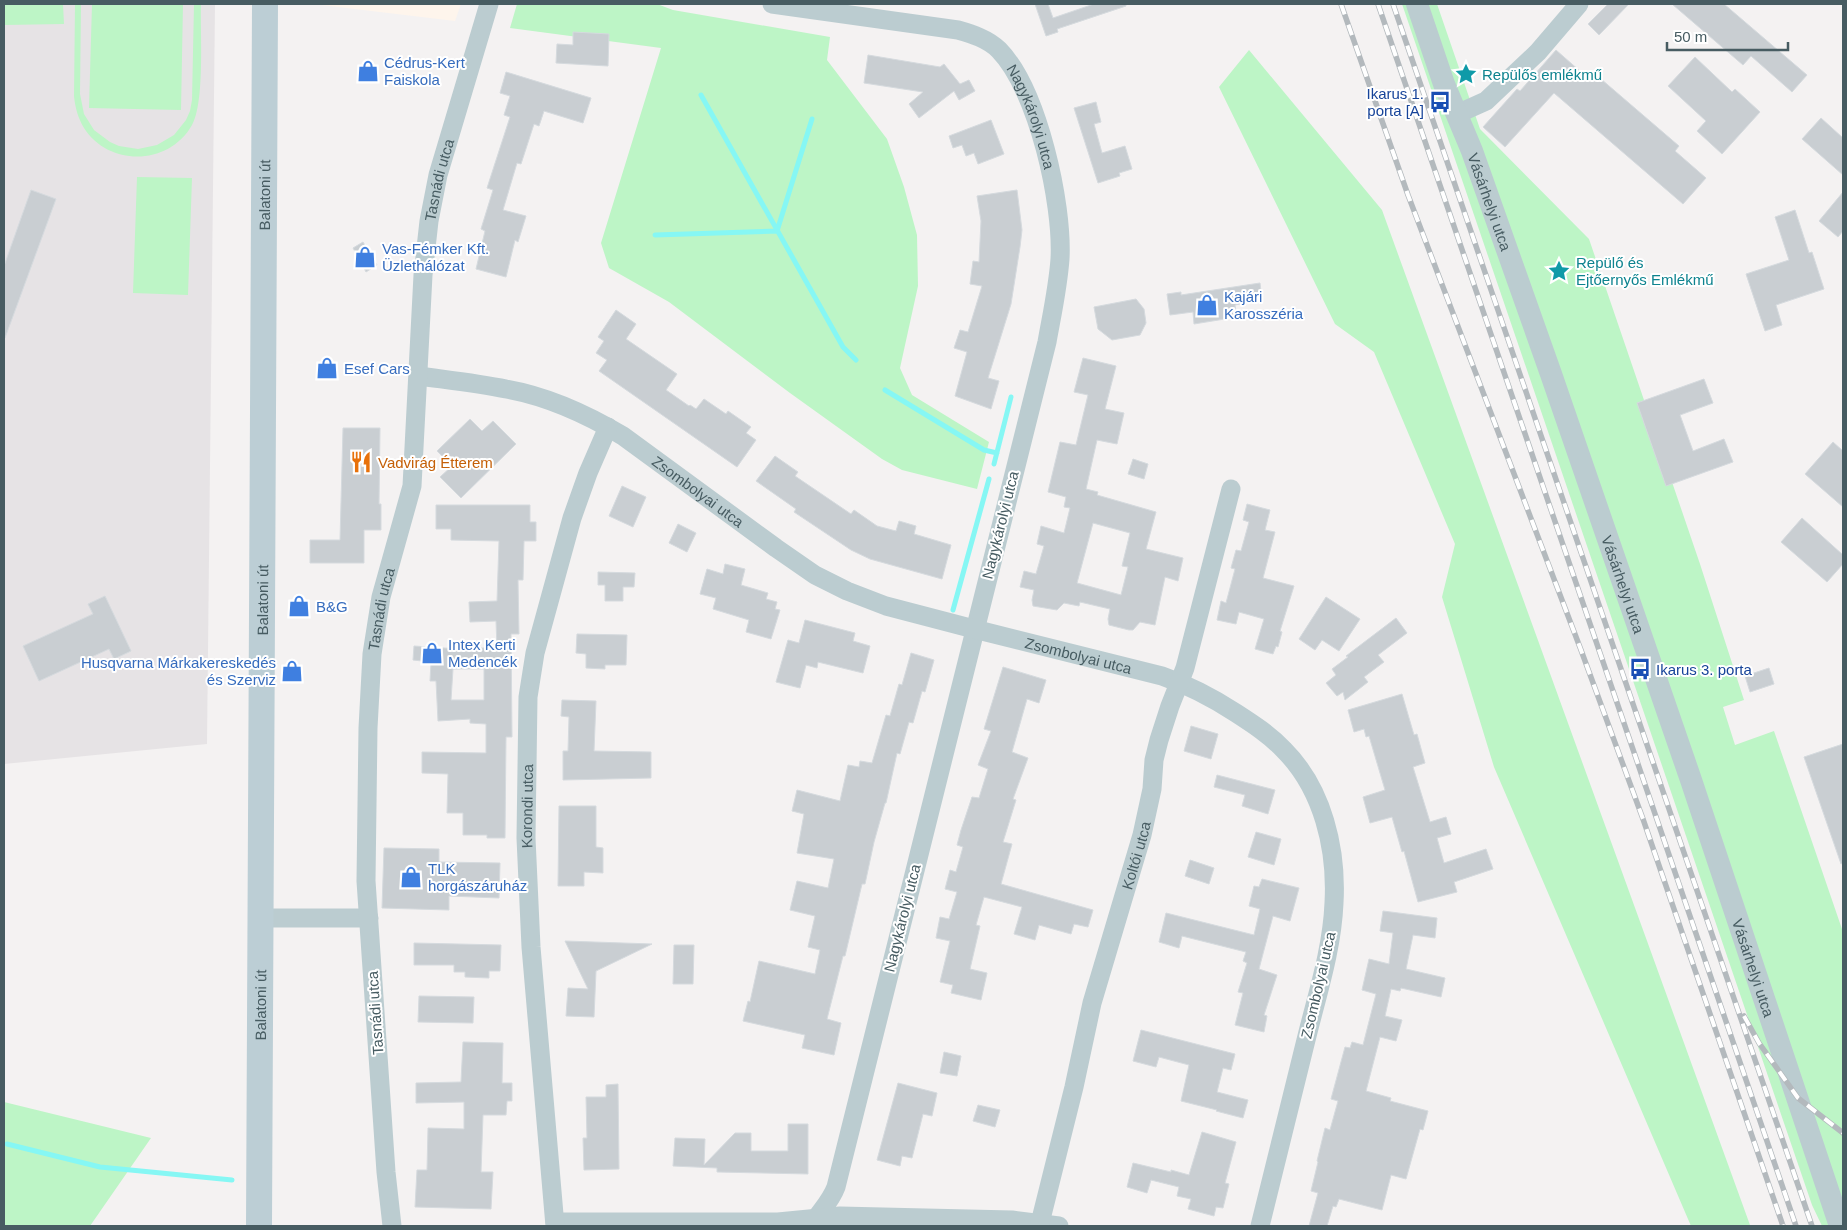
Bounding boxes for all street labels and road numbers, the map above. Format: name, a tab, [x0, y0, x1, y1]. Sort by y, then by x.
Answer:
street label: Nagykárolyi utca	[1004, 61, 1059, 171]
street label: Tasnádi utca	[421, 136, 457, 222]
street label: Vásárhelyi utca	[1465, 151, 1515, 254]
street label: Balatoni út	[255, 159, 273, 231]
street label: Zsombolyai utca	[649, 452, 748, 531]
street label: Nagykárolyi utca	[978, 469, 1022, 581]
street label: Vásárhelyi utca	[1599, 533, 1648, 636]
street label: Balatoni út	[253, 564, 271, 636]
street label: Tasnádi utca	[364, 565, 398, 652]
street label: Zsombolyai utca	[1023, 634, 1134, 677]
street label: Korondi utca	[517, 763, 536, 849]
street label: Koltói utca	[1118, 819, 1153, 892]
street label: Nagykárolyi utca	[880, 862, 924, 974]
street label: Vásárhelyi utca	[1729, 916, 1778, 1020]
street label: Zsombolyai utca	[1297, 929, 1339, 1040]
street label: Balatoni út	[251, 969, 269, 1041]
street label: Tasnádi utca	[364, 970, 386, 1056]

